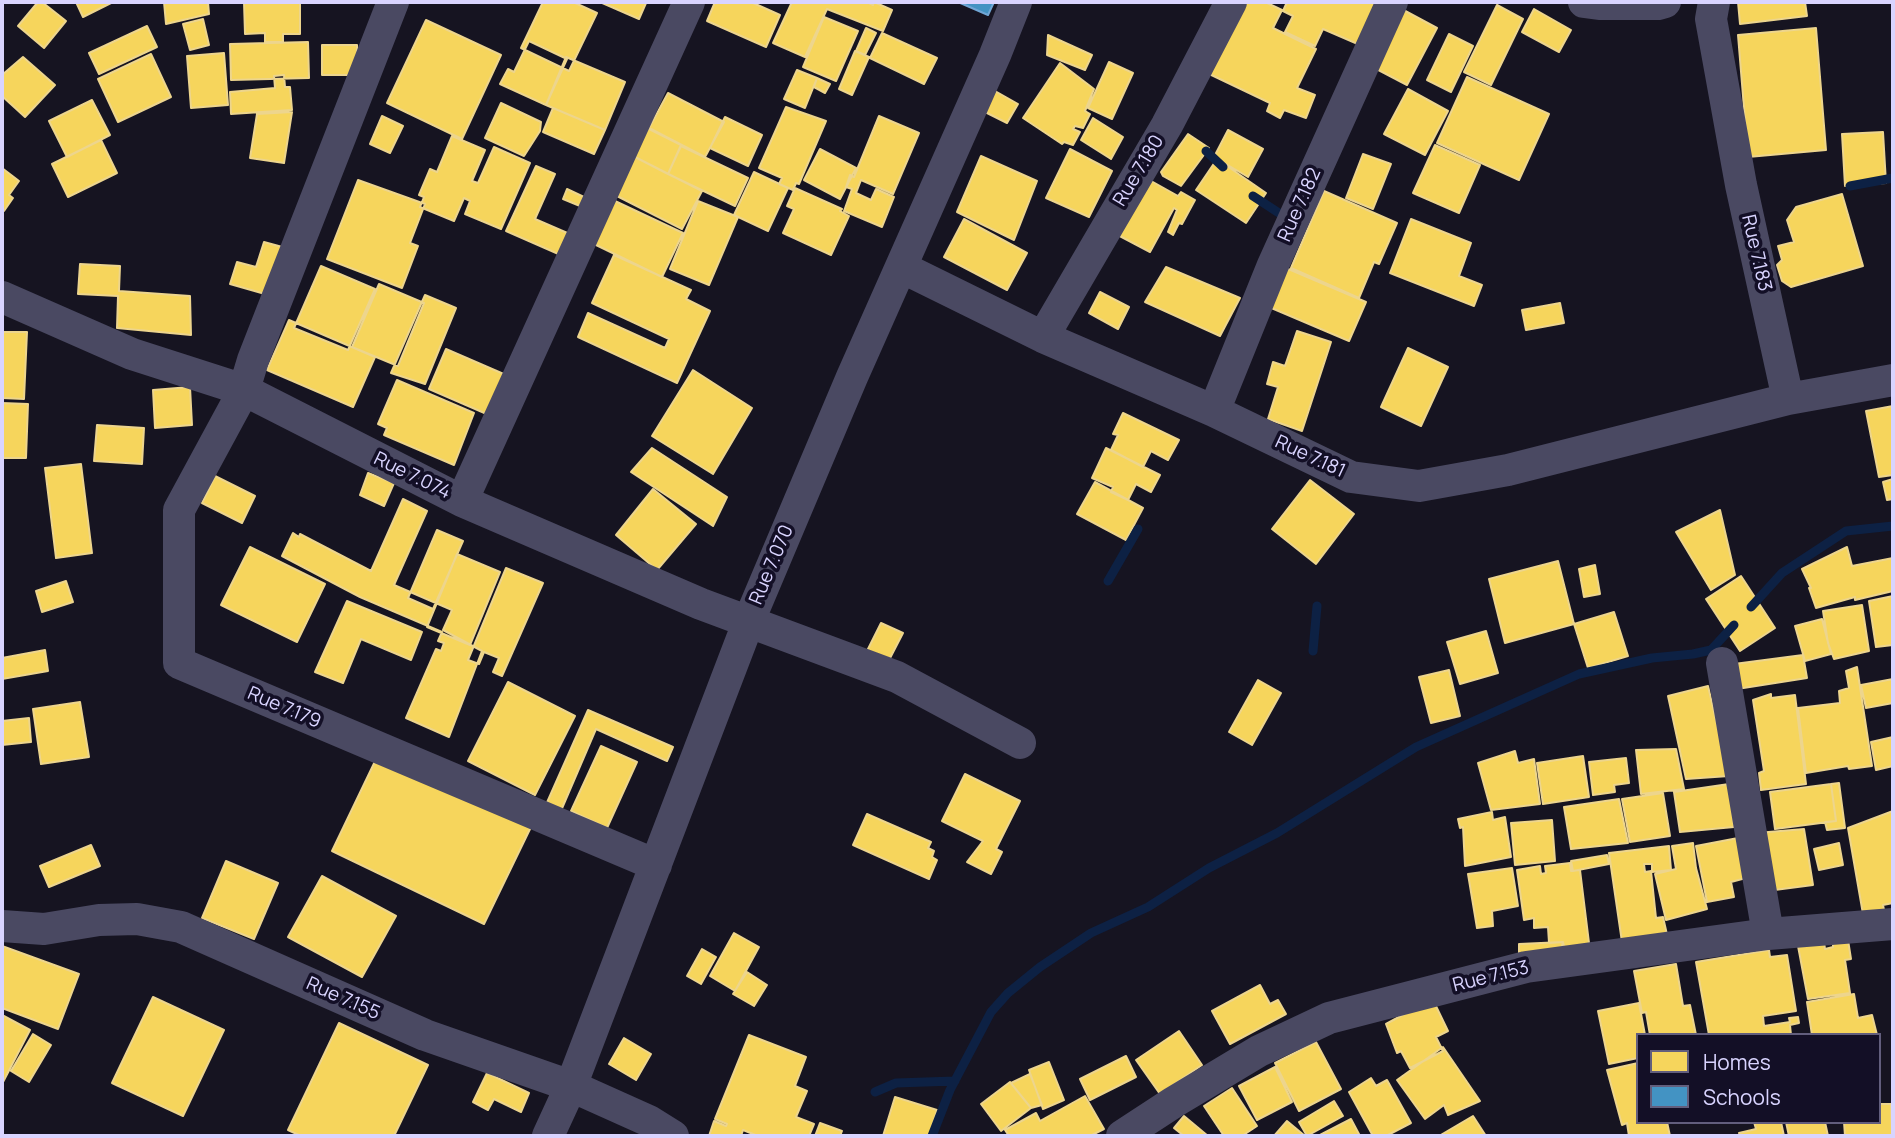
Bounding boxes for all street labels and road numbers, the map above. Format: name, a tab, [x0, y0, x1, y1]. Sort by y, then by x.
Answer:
street label: Rue 7.180	[1109, 131, 1169, 211]
street label: Rue 7.182	[1274, 165, 1326, 245]
street label: Rue 7.183	[1736, 212, 1776, 294]
street label: Rue 7.181	[1271, 431, 1349, 483]
street label: Rue 7.074	[370, 448, 454, 504]
street label: Rue 7.070	[745, 522, 799, 608]
street label: Rue 7.179	[244, 682, 324, 734]
street label: Rue 7.153	[1450, 957, 1532, 997]
street label: Rue 7.155	[303, 973, 383, 1025]

